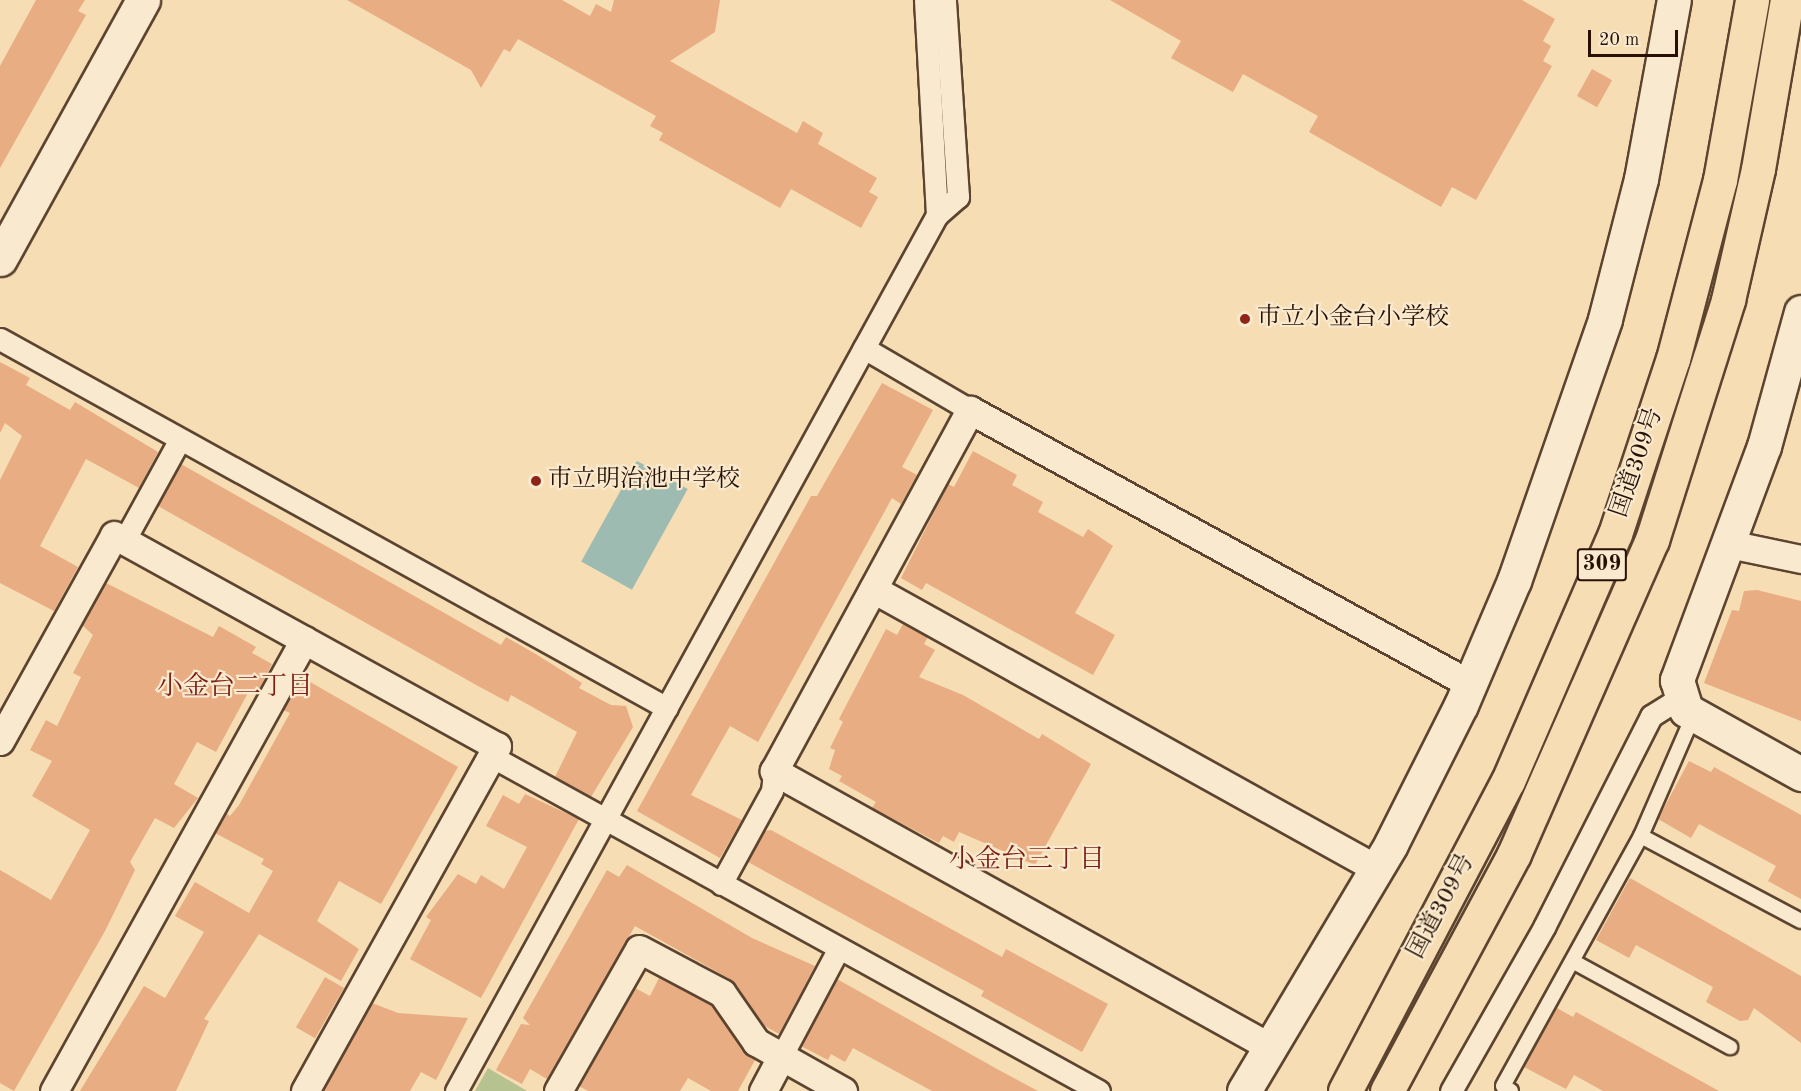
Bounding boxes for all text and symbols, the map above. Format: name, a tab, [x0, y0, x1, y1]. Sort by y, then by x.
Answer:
scale bar	[1591, 18, 1681, 56]
text: 20 m	[1599, 31, 1639, 49]
place label: 市立小金台小学校	[1257, 305, 1449, 333]
marker: 市立小金台小学校	[1238, 312, 1252, 326]
street label: 国道309号	[1606, 405, 1670, 521]
place label: 市立明治池中学校	[548, 467, 740, 495]
marker: 市立明治池中学校	[529, 474, 543, 488]
road number: 309	[1576, 546, 1628, 584]
district label: 小金台二丁目	[157, 672, 313, 704]
district label: 小金台三丁目	[949, 845, 1105, 877]
street label: 国道309号	[1403, 850, 1481, 964]

